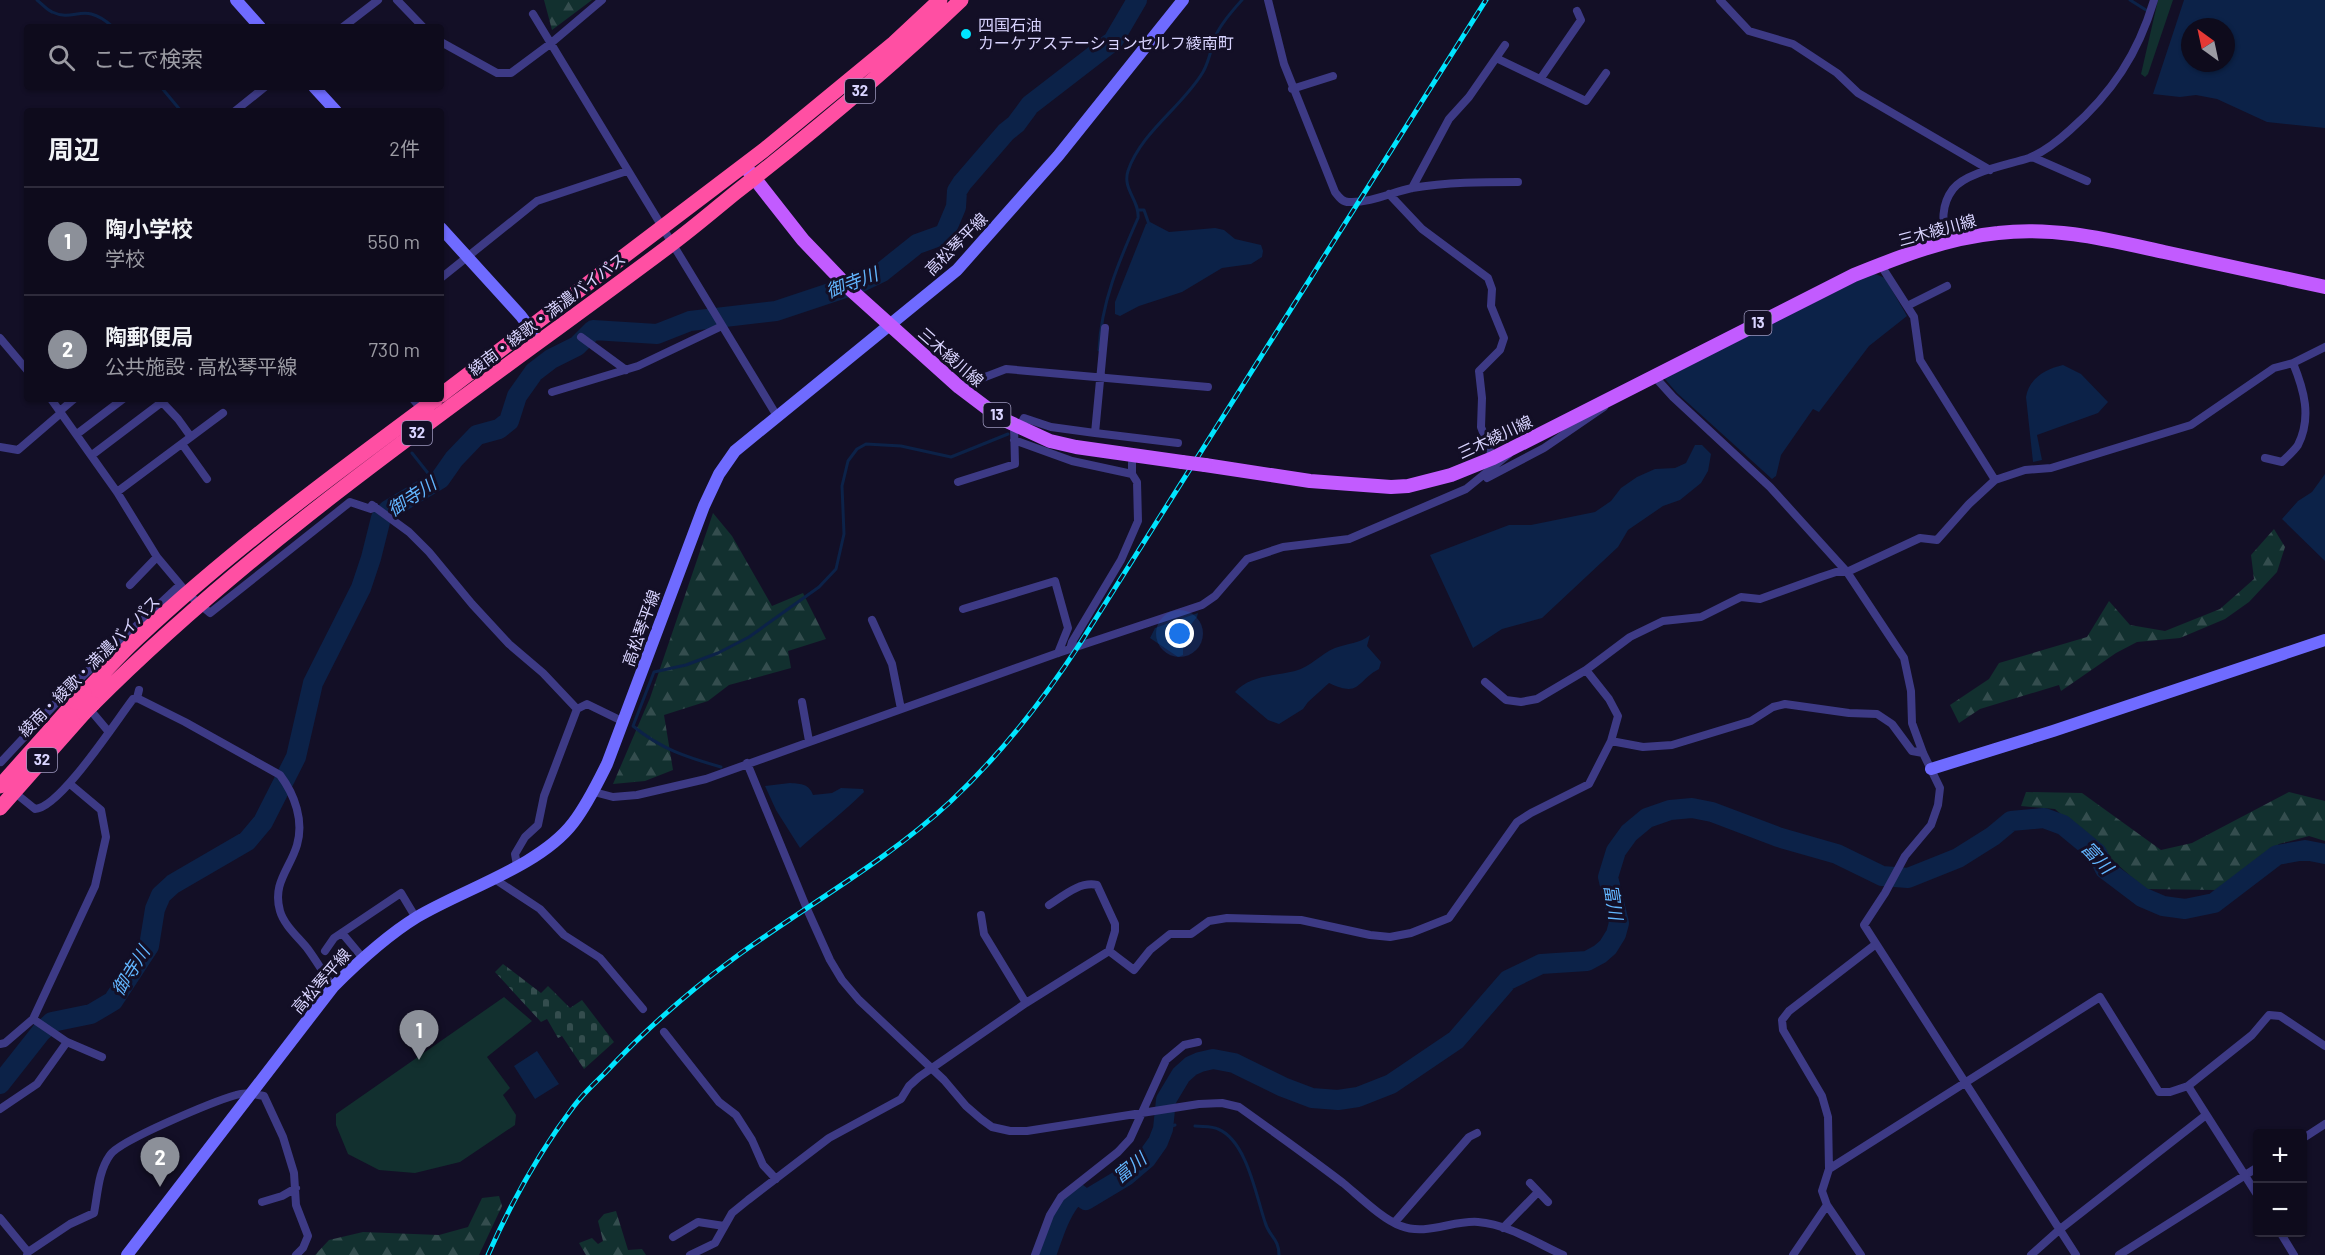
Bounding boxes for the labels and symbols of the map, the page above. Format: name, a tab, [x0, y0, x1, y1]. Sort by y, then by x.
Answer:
place label: 四国石油 カーケアステーションセルフ綾南町	[978, 15, 1234, 52]
north arrow	[2181, 18, 2235, 72]
marker: 四国石油 カーケアステーションセルフ綾南町	[959, 27, 973, 41]
road number: 32	[845, 79, 875, 103]
street label: 高松琴平線	[921, 209, 991, 279]
street label: 三木綾川線	[1896, 210, 1978, 249]
street label: 綾南・綾歌・満濃バイパス	[464, 248, 629, 379]
water label: 御寺川	[822, 261, 883, 302]
road number: 13	[1744, 311, 1772, 335]
street label: 三木綾川線	[915, 323, 988, 390]
road number: 13	[984, 403, 1010, 427]
street label: 三木綾川線	[1455, 411, 1535, 462]
road number: 32	[402, 421, 432, 445]
water label: 御寺川	[383, 471, 442, 520]
street label: 高松琴平線	[618, 587, 663, 669]
street label: 綾南・綾歌・満濃バイパス	[14, 591, 163, 740]
your location	[1165, 619, 1194, 648]
road number: 32	[27, 748, 57, 772]
water label: 富川	[2077, 837, 2119, 879]
water label: 富川	[1600, 882, 1628, 923]
water label: 御寺川	[107, 940, 155, 999]
street label: 高松琴平線	[287, 944, 354, 1017]
pin: 1	[400, 1010, 438, 1060]
pin: 2	[140, 1138, 180, 1187]
water label: 富川	[1108, 1146, 1152, 1187]

